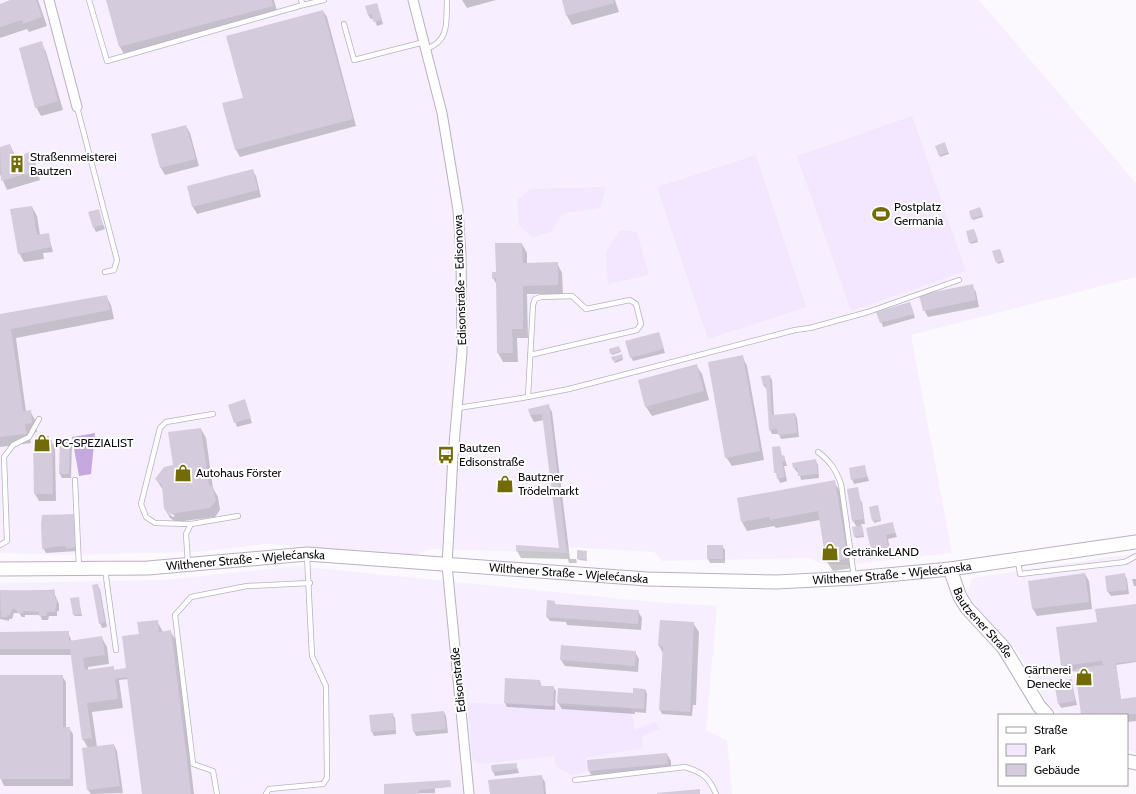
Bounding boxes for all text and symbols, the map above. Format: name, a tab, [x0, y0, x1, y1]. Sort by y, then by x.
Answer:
place label: Straßenmeisterei Bautzen	[30, 149, 117, 178]
building icon: Straßenmeisterei Bautzen	[7, 154, 27, 174]
place label: Postplatz Germania	[894, 199, 943, 228]
sports icon: Postplatz Germania	[871, 204, 891, 224]
street label: Edisonstraße - Edisonowa	[450, 214, 469, 346]
shop icon: PC-SPEZIALIST	[32, 433, 52, 453]
place label: PC-SPEZIALIST	[55, 435, 134, 450]
place label: Bautzen Edisonstraße	[459, 440, 524, 469]
bus stop icon: Bautzen Edisonstraße	[436, 445, 456, 465]
shop icon: Autohaus Förster	[173, 463, 193, 483]
place label: Autohaus Förster	[196, 465, 282, 480]
place label: Bautzner Trödelmarkt	[518, 469, 579, 498]
shop icon: Bautzner Trödelmarkt	[495, 474, 515, 494]
shop icon: GetränkeLAND	[820, 542, 840, 562]
place label: GetränkeLAND	[843, 544, 919, 559]
street label: Wilthener Straße - Wjelećanska	[165, 546, 326, 573]
street label: Wilthener Straße - Wjelećanska	[812, 558, 973, 587]
street label: Wilthener Straße - Wjelećanska	[489, 559, 649, 586]
street label: Bautzener Straße	[950, 585, 1016, 661]
street label: Edisonstraße	[447, 647, 468, 713]
place label: Gärtnerei Denecke	[1024, 662, 1071, 691]
shop icon: Gärtnerei Denecke	[1074, 667, 1094, 687]
legend	[998, 714, 1128, 786]
text: Straße	[1034, 722, 1067, 737]
text: Park	[1034, 742, 1056, 757]
text: Gebäude	[1034, 762, 1080, 777]

